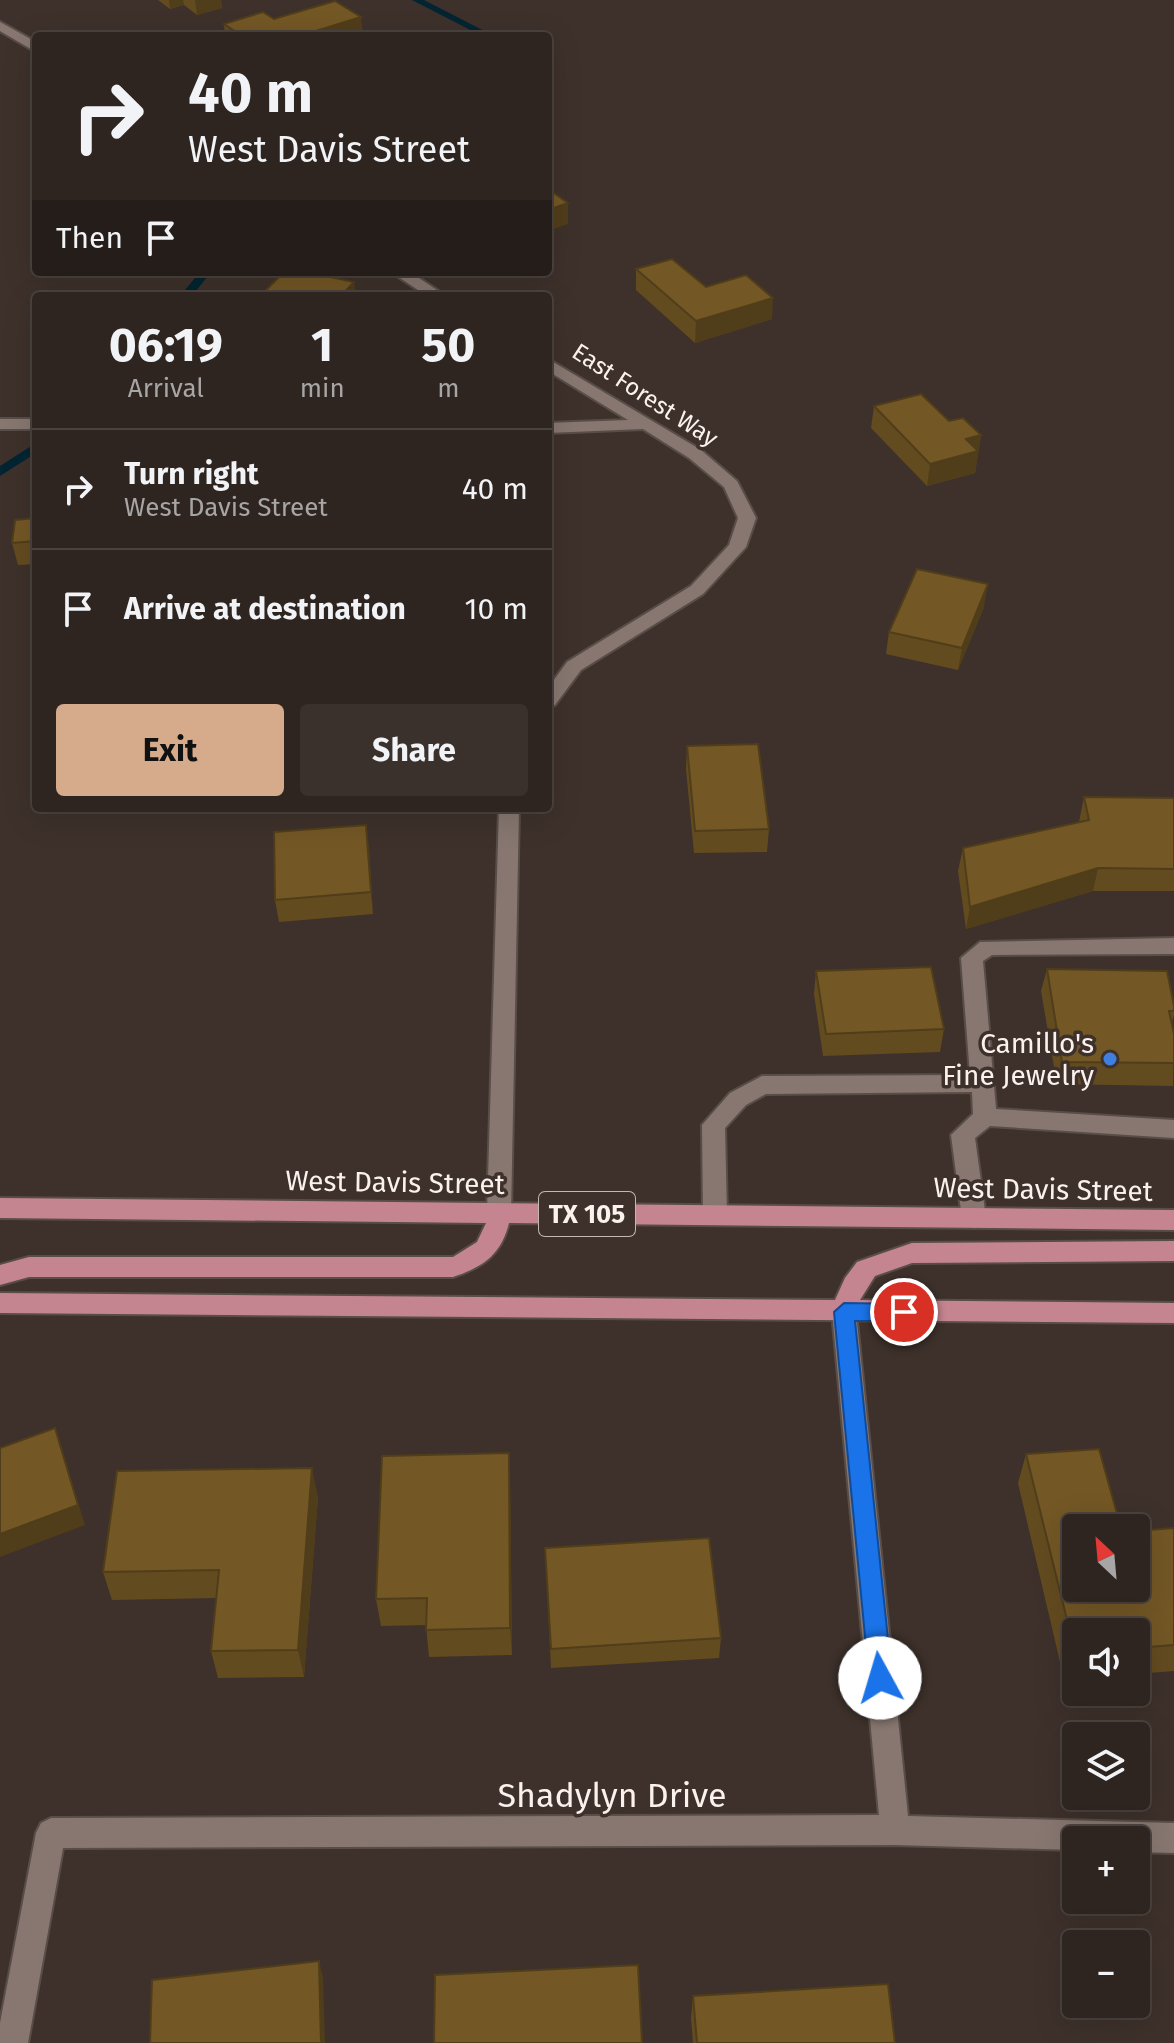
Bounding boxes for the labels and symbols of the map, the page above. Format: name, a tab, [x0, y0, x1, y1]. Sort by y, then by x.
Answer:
street label: East Forest Way	[567, 338, 723, 453]
place label: Camillo's Fine Jewelry	[942, 1027, 1094, 1092]
marker: Camillo's Fine Jewelry	[1101, 1050, 1119, 1068]
street label: West Davis Street	[285, 1164, 506, 1201]
street label: West Davis Street	[933, 1171, 1154, 1208]
road number: TX 105	[539, 1192, 635, 1236]
pin	[870, 1278, 938, 1346]
north arrow	[1062, 1514, 1150, 1602]
position arrow	[838, 1636, 922, 1720]
street label: Shadylyn Drive	[497, 1775, 727, 1816]

